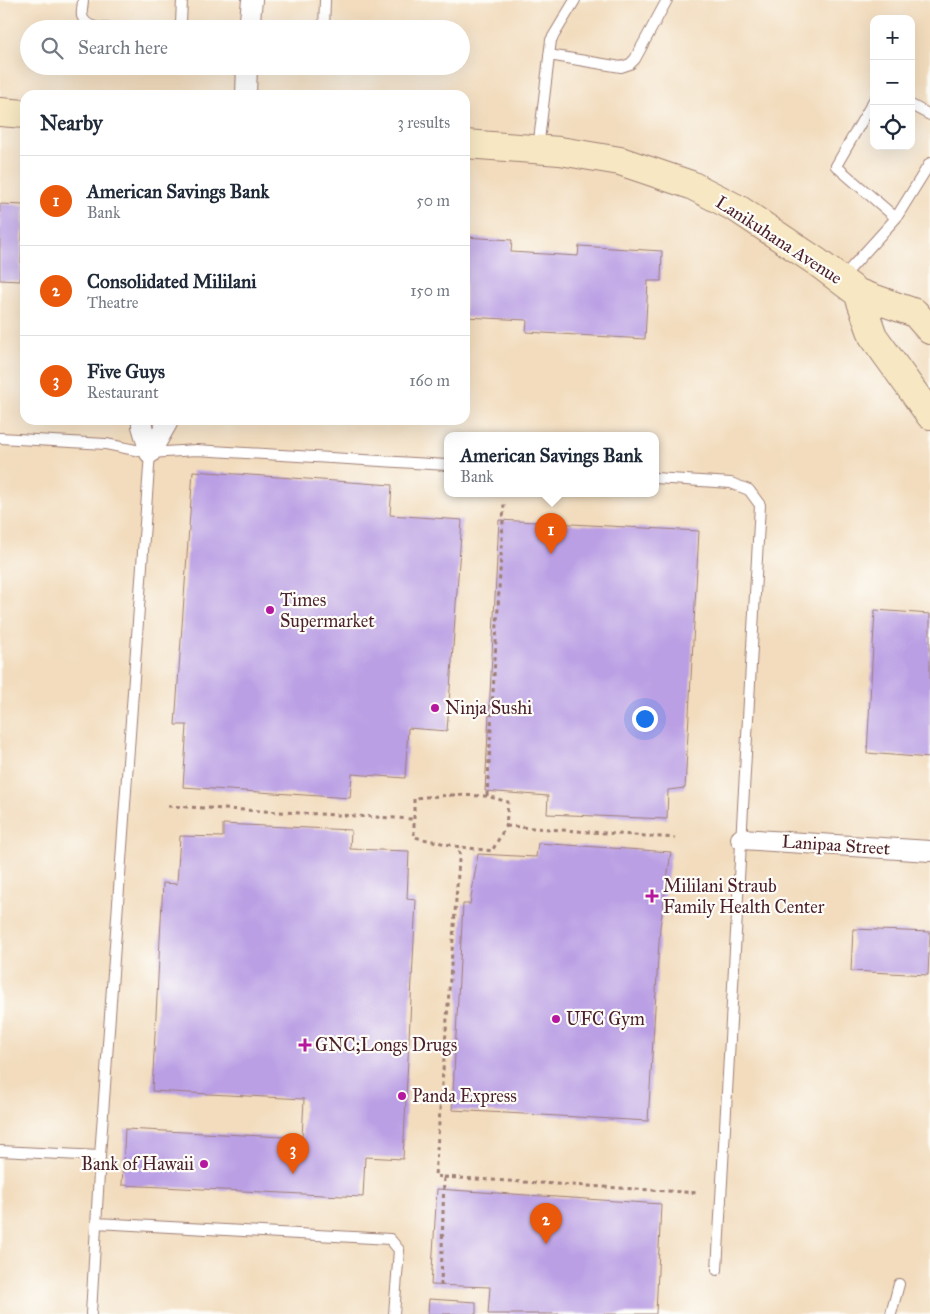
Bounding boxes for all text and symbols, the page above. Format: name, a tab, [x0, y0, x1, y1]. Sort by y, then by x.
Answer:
map controls	[870, 15, 915, 150]
button: +	[870, 15, 915, 60]
search box	[20, 20, 470, 75]
icon: search	[38, 34, 66, 62]
text: Search here	[78, 36, 168, 59]
button: −	[870, 60, 915, 105]
button: locate	[870, 105, 915, 150]
text: Nearby	[40, 110, 103, 136]
text: 3 results	[397, 113, 450, 132]
text: American Savings Bank	[87, 180, 269, 203]
text: 1	[53, 191, 59, 210]
text: 50 m	[416, 191, 450, 210]
street label: Lanikuhana Avenue	[712, 191, 846, 289]
text: Bank	[87, 203, 120, 222]
text: Consolidated Mililani	[87, 270, 256, 293]
text: 2	[52, 281, 60, 300]
text: 150 m	[410, 281, 450, 300]
text: Theatre	[87, 293, 138, 312]
text: Five Guys	[87, 360, 165, 383]
text: 3	[53, 371, 59, 390]
text: 160 m	[409, 371, 450, 390]
text: Restaurant	[87, 383, 159, 402]
popup	[444, 432, 659, 497]
text: American Savings Bank	[460, 444, 643, 467]
text: Bank	[460, 467, 494, 486]
pin: 1	[535, 513, 567, 554]
place label: Times Supermarket	[280, 589, 375, 632]
marker: Times Supermarket	[264, 604, 276, 616]
place label: Ninja Sushi	[445, 697, 532, 719]
marker: Ninja Sushi	[429, 702, 441, 714]
your location	[632, 706, 658, 732]
street label: Lanipaa Street	[781, 830, 891, 860]
place label: Mililani Straub Family Health Center	[663, 875, 825, 918]
marker: Mililani Straub Family Health Center	[645, 889, 659, 903]
place label: UFC Gym	[566, 1008, 645, 1030]
marker: UFC Gym	[550, 1013, 562, 1025]
place label: GNC;Longs Drugs	[315, 1034, 457, 1057]
marker: GNC;Longs Drugs	[299, 1039, 311, 1051]
place label: Panda Express	[412, 1085, 517, 1107]
marker: Panda Express	[396, 1090, 408, 1102]
pin: 3	[277, 1133, 309, 1174]
place label: Bank of Hawaii	[81, 1153, 194, 1175]
marker: Bank of Hawaii	[198, 1158, 210, 1170]
pin: 2	[530, 1203, 562, 1244]

